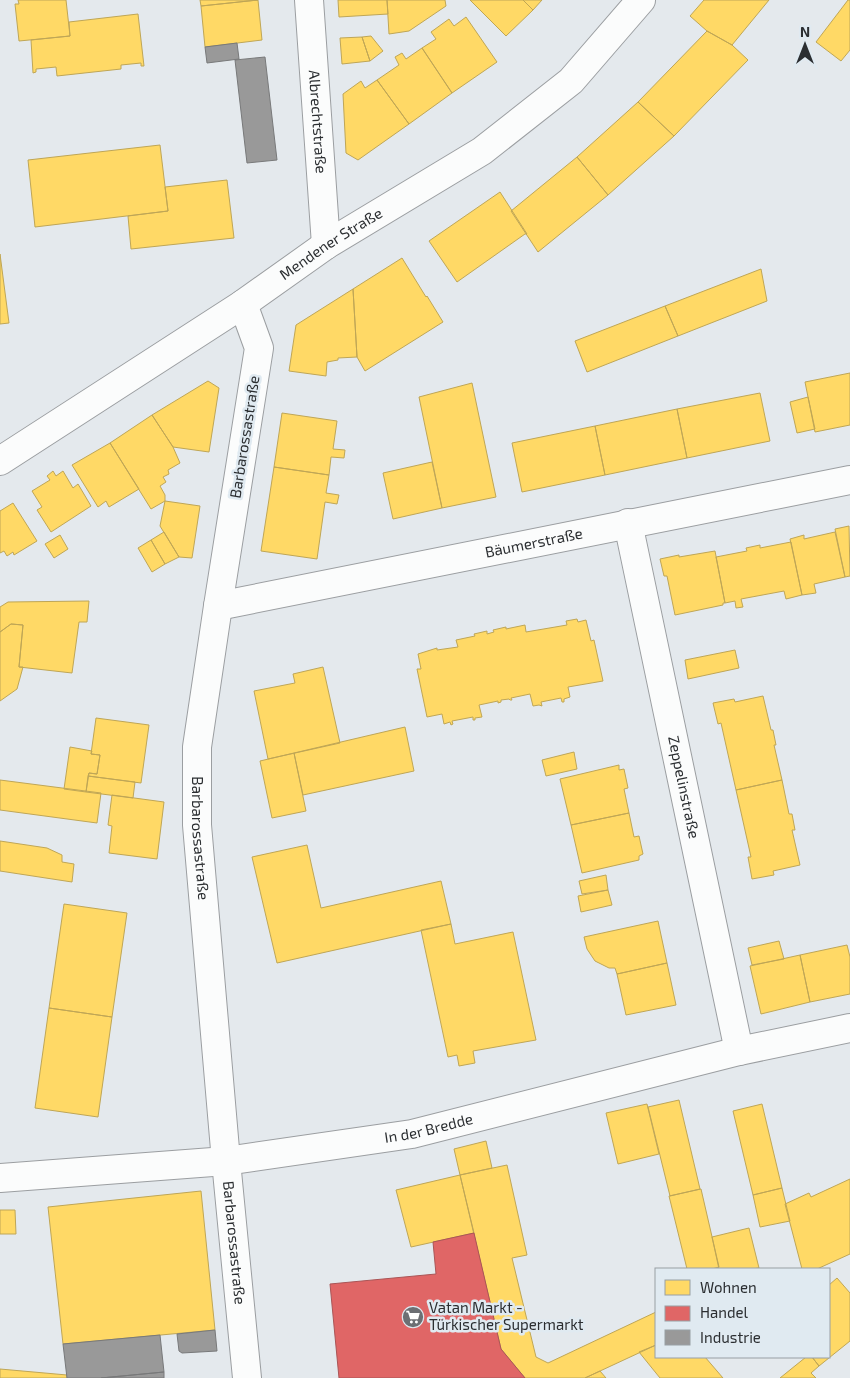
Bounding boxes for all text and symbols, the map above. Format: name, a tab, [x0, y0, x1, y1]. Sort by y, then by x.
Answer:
north arrow	[780, 20, 830, 70]
text: N	[800, 23, 810, 40]
street label: Albrechtstraße	[306, 69, 331, 174]
street label: Mendener Straße	[276, 203, 385, 283]
street label: Barbarossastraße	[225, 374, 263, 499]
street label: Bäumerstraße	[483, 524, 584, 561]
street label: Zeppelinstraße	[665, 734, 704, 840]
street label: Barbarossastraße	[189, 776, 213, 901]
street label: In der Bredde	[383, 1109, 475, 1146]
street label: Barbarossastraße	[220, 1180, 250, 1305]
legend	[655, 1268, 830, 1358]
text: Wohnen	[700, 1278, 757, 1296]
place label: Vatan Markt - Türkischer Supermarkt	[429, 1298, 584, 1333]
text: Handel	[700, 1303, 749, 1321]
supermarket icon: Vatan Markt - Türkischer Supermarkt	[401, 1305, 425, 1329]
text: Industrie	[700, 1328, 761, 1346]

